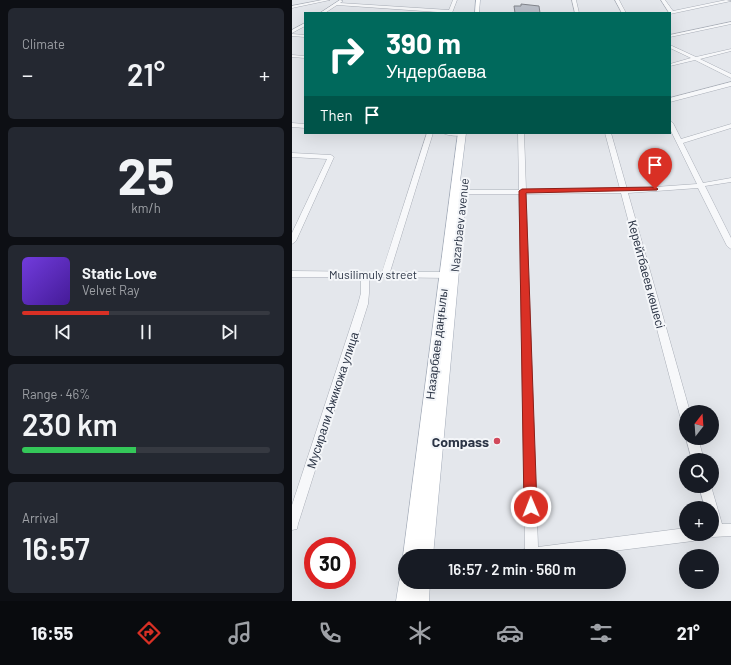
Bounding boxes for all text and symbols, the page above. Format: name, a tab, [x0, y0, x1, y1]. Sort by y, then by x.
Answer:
text: 390 m	[386, 26, 461, 60]
icon: right	[320, 28, 372, 80]
text: Climate	[22, 36, 65, 52]
text: 21°	[127, 56, 165, 92]
text: Ундербаева	[386, 60, 486, 82]
text: −	[22, 61, 33, 87]
text: +	[259, 61, 270, 87]
icon: arrive	[361, 104, 383, 126]
text: Then	[320, 106, 353, 124]
text: 25	[117, 143, 175, 205]
pin	[638, 148, 672, 189]
icon: arrive	[644, 154, 666, 176]
street label: Nazarbaev avenue	[447, 177, 471, 273]
text: km/h	[131, 200, 161, 216]
street label: Керейтбаеев көшесі	[625, 218, 668, 330]
text: Static Love	[82, 264, 157, 282]
street label: Musilimuly street	[329, 267, 417, 281]
text: Velvet Ray	[82, 282, 140, 298]
street label: Назарбаев даңғылы	[422, 288, 451, 400]
icon: previous	[52, 321, 74, 343]
icon: pause	[135, 321, 157, 343]
icon: next	[218, 321, 240, 343]
street label: Мусирали Ажикожа улица	[303, 330, 362, 470]
text: Range · 46%	[22, 386, 90, 402]
north arrow	[679, 405, 719, 445]
map controls	[679, 405, 719, 589]
text: 230 km	[22, 406, 118, 442]
place label: Compass	[432, 433, 489, 450]
marker: Compass	[492, 436, 502, 446]
button: search	[679, 453, 719, 493]
position arrow	[510, 486, 552, 528]
button: +	[679, 501, 719, 541]
text: Arrival	[22, 510, 58, 526]
text: 16:57	[22, 530, 90, 566]
speed limit sign: 30	[304, 537, 356, 589]
button: −	[679, 549, 719, 589]
text: 16:57 · 2 min · 560 m	[448, 560, 576, 578]
icon: directions	[135, 619, 163, 647]
icon: music	[226, 619, 254, 647]
icon: phone	[316, 619, 344, 647]
icon: climate	[406, 619, 434, 647]
icon: car	[496, 619, 524, 647]
icon: filters	[587, 619, 615, 647]
text: 16:55	[31, 622, 73, 644]
text: 21°	[677, 622, 700, 644]

